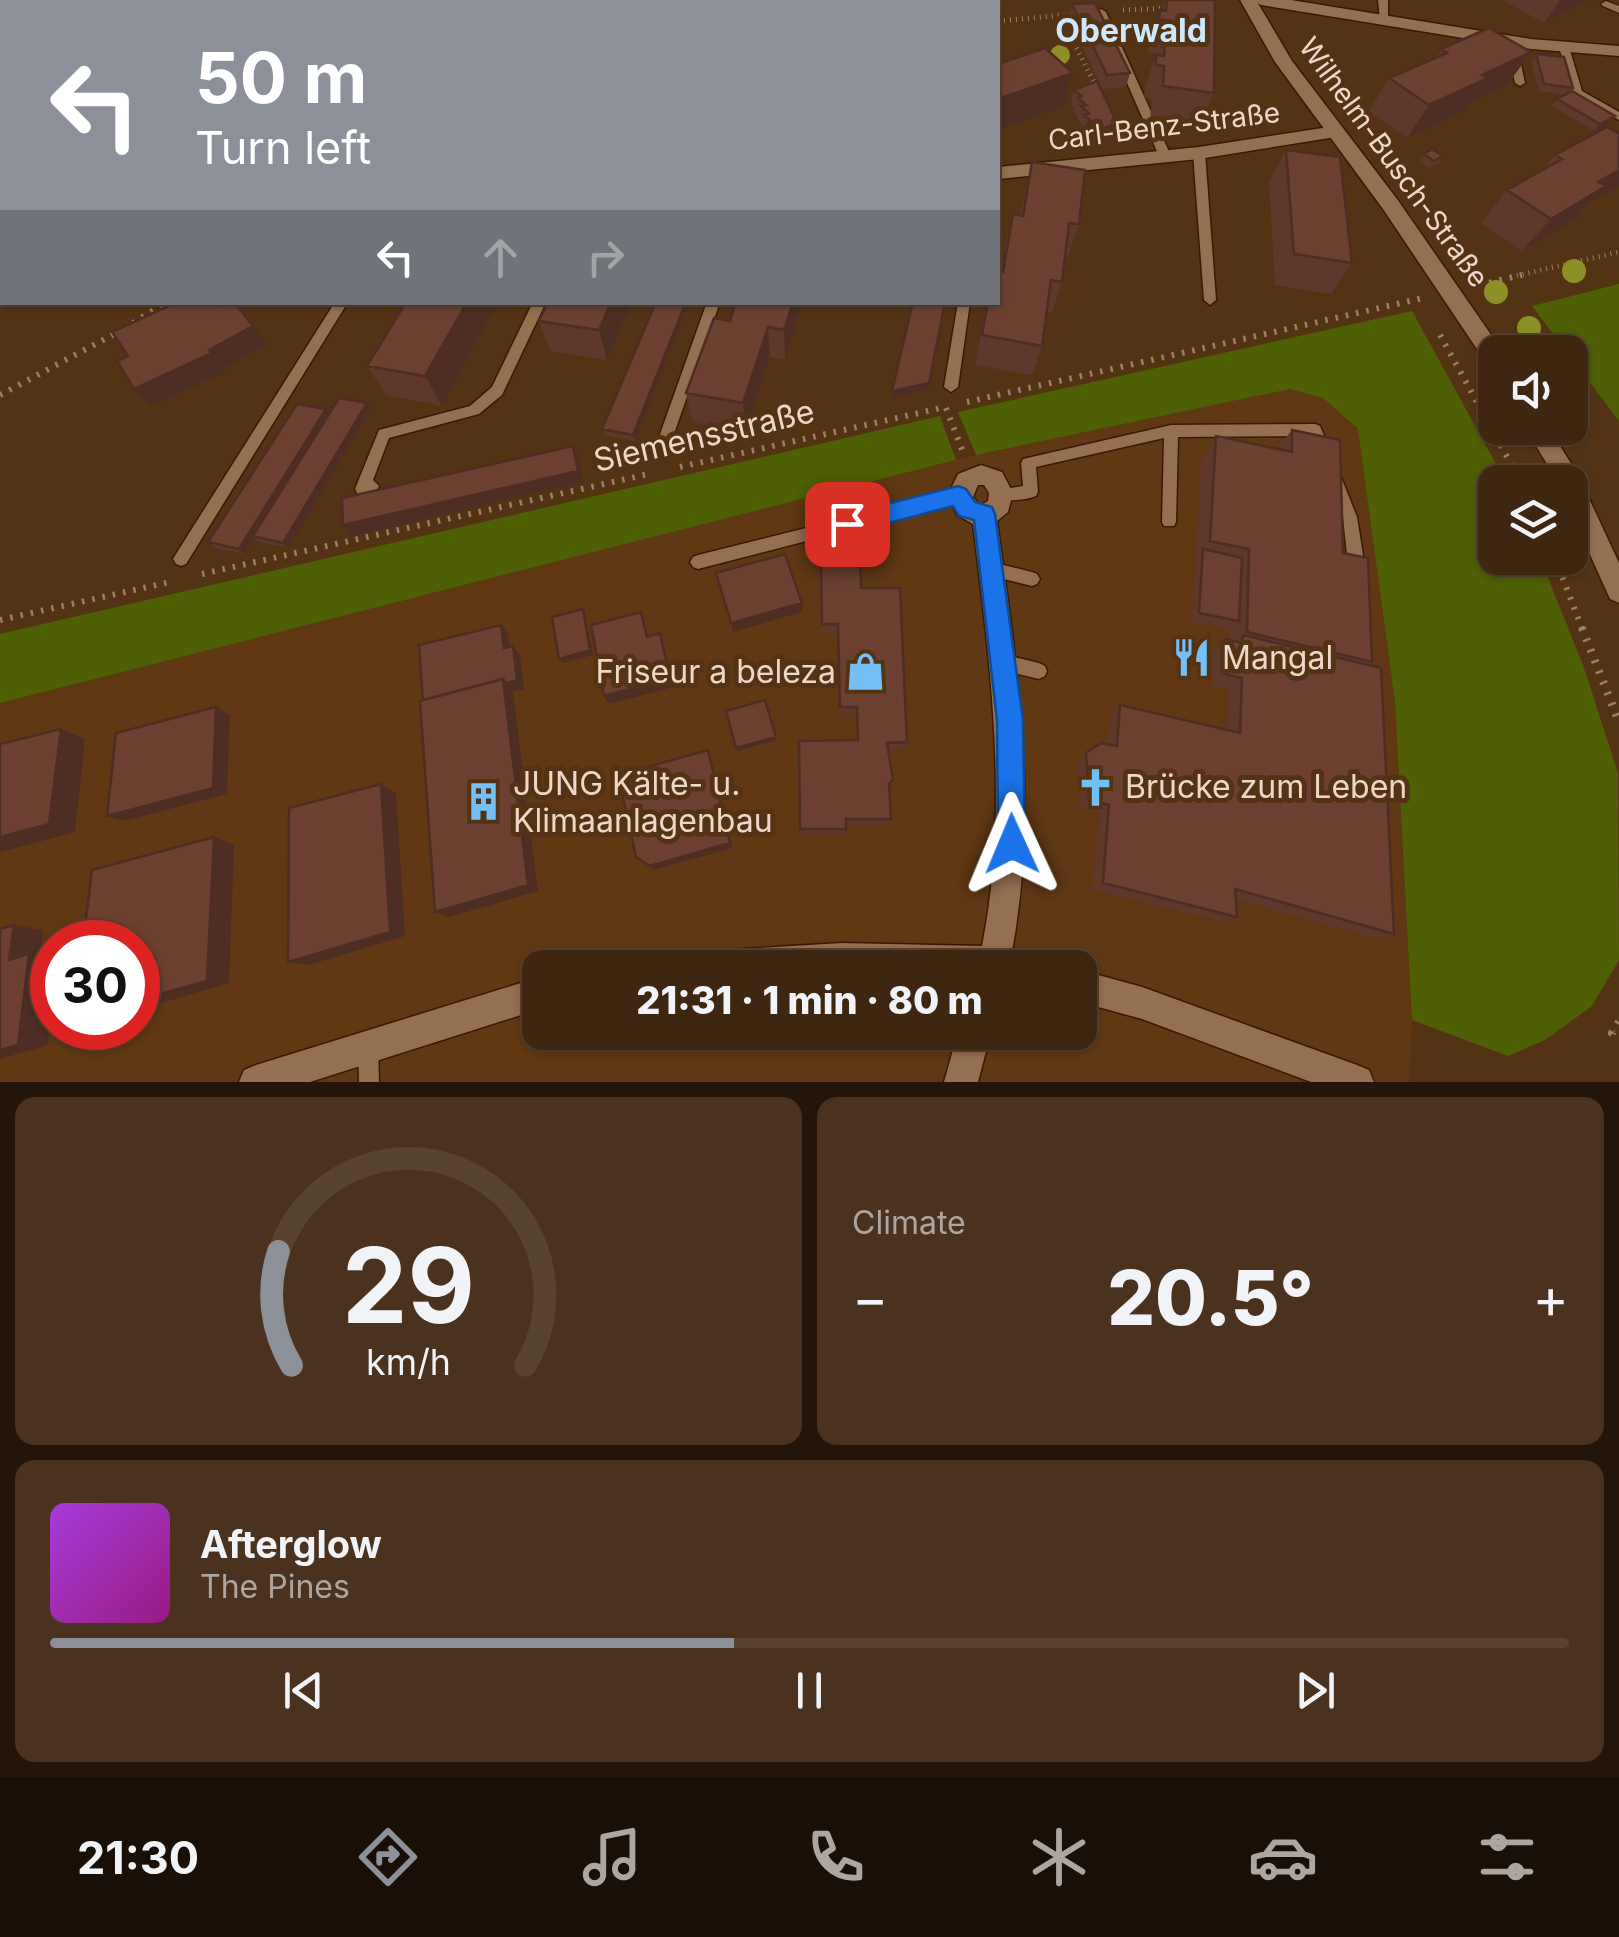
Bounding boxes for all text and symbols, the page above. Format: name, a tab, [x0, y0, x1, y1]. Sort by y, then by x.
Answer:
district label: Oberwald	[1055, 11, 1207, 50]
street label: Wilhelm-Busch-Straße	[1292, 31, 1496, 293]
text: 50 m	[195, 35, 367, 120]
icon: left	[30, 40, 160, 170]
street label: Carl-Benz-Straße	[1046, 95, 1282, 157]
text: Turn left	[195, 120, 371, 175]
icon: left	[368, 230, 423, 285]
icon: ahead	[473, 230, 528, 285]
icon: right	[578, 230, 633, 285]
map controls	[1478, 335, 1588, 575]
button: sound	[1478, 335, 1588, 445]
street label: Siemensstraße	[590, 391, 818, 480]
button: layers	[1478, 465, 1588, 575]
pin	[805, 482, 890, 567]
icon: arrive	[820, 497, 875, 552]
restaurant icon: Mangal	[1171, 637, 1213, 679]
place label: Mangal	[1222, 638, 1333, 677]
shop icon: Friseur a beleza	[845, 651, 887, 693]
place label: Friseur a beleza	[595, 652, 836, 691]
place label: JUNG Kälte- u. Klimaanlagenbau	[513, 764, 773, 840]
church icon: Brücke zum Leben	[1074, 766, 1116, 808]
place label: Brücke zum Leben	[1125, 767, 1407, 806]
building icon: JUNG Kälte- u. Klimaanlagenbau	[462, 781, 504, 823]
position arrow	[960, 792, 1064, 896]
speed limit sign: 30	[30, 920, 160, 1050]
text: 21:31 · 1 min · 80 m	[636, 977, 983, 1023]
text: Climate	[852, 1203, 966, 1242]
text: 29	[342, 1222, 475, 1348]
text: 20.5°	[1107, 1252, 1314, 1343]
text: −	[852, 1265, 888, 1331]
text: +	[1533, 1265, 1569, 1331]
text: km/h	[366, 1340, 451, 1384]
text: Afterglow	[200, 1521, 382, 1567]
text: The Pines	[200, 1567, 350, 1606]
icon: previous	[276, 1663, 331, 1718]
icon: pause	[782, 1663, 837, 1718]
icon: next	[1288, 1663, 1343, 1718]
icon: directions	[353, 1822, 423, 1892]
icon: music	[577, 1822, 647, 1892]
icon: phone	[801, 1822, 871, 1892]
icon: climate	[1024, 1822, 1094, 1892]
icon: car	[1248, 1822, 1318, 1892]
icon: filters	[1472, 1822, 1542, 1892]
text: 21:30	[77, 1830, 199, 1885]

